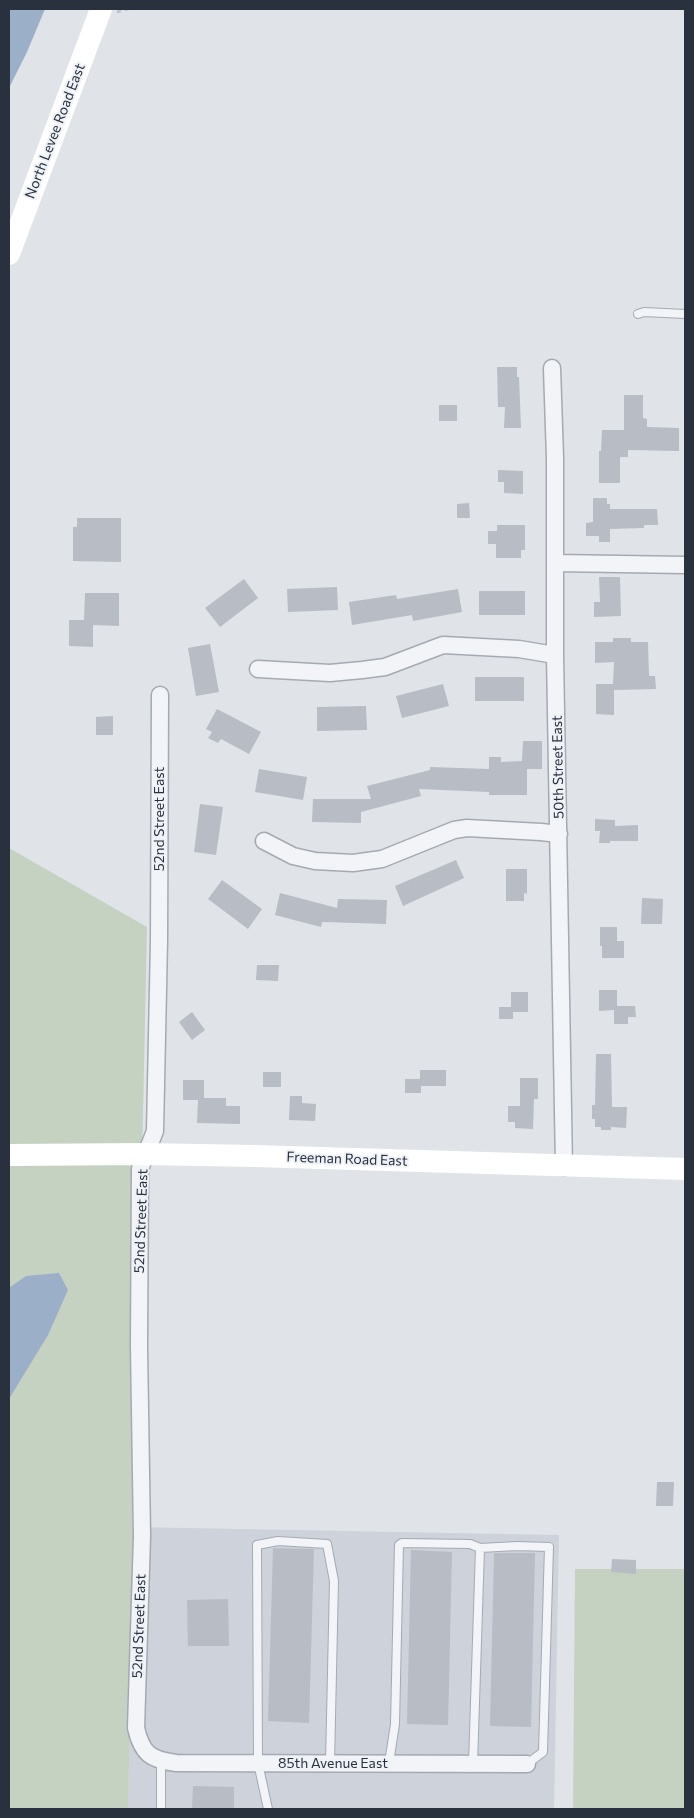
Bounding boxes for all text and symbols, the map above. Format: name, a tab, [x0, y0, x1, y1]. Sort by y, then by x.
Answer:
street label: North Levee Road East	[21, 61, 89, 201]
street label: 50th Street East	[549, 715, 567, 819]
street label: 52nd Street East	[151, 767, 167, 871]
street label: Freeman Road East	[286, 1148, 408, 1170]
street label: 52nd Street East	[131, 1168, 151, 1274]
street label: 52nd Street East	[129, 1573, 149, 1679]
street label: 85th Avenue East	[278, 1755, 388, 1771]

